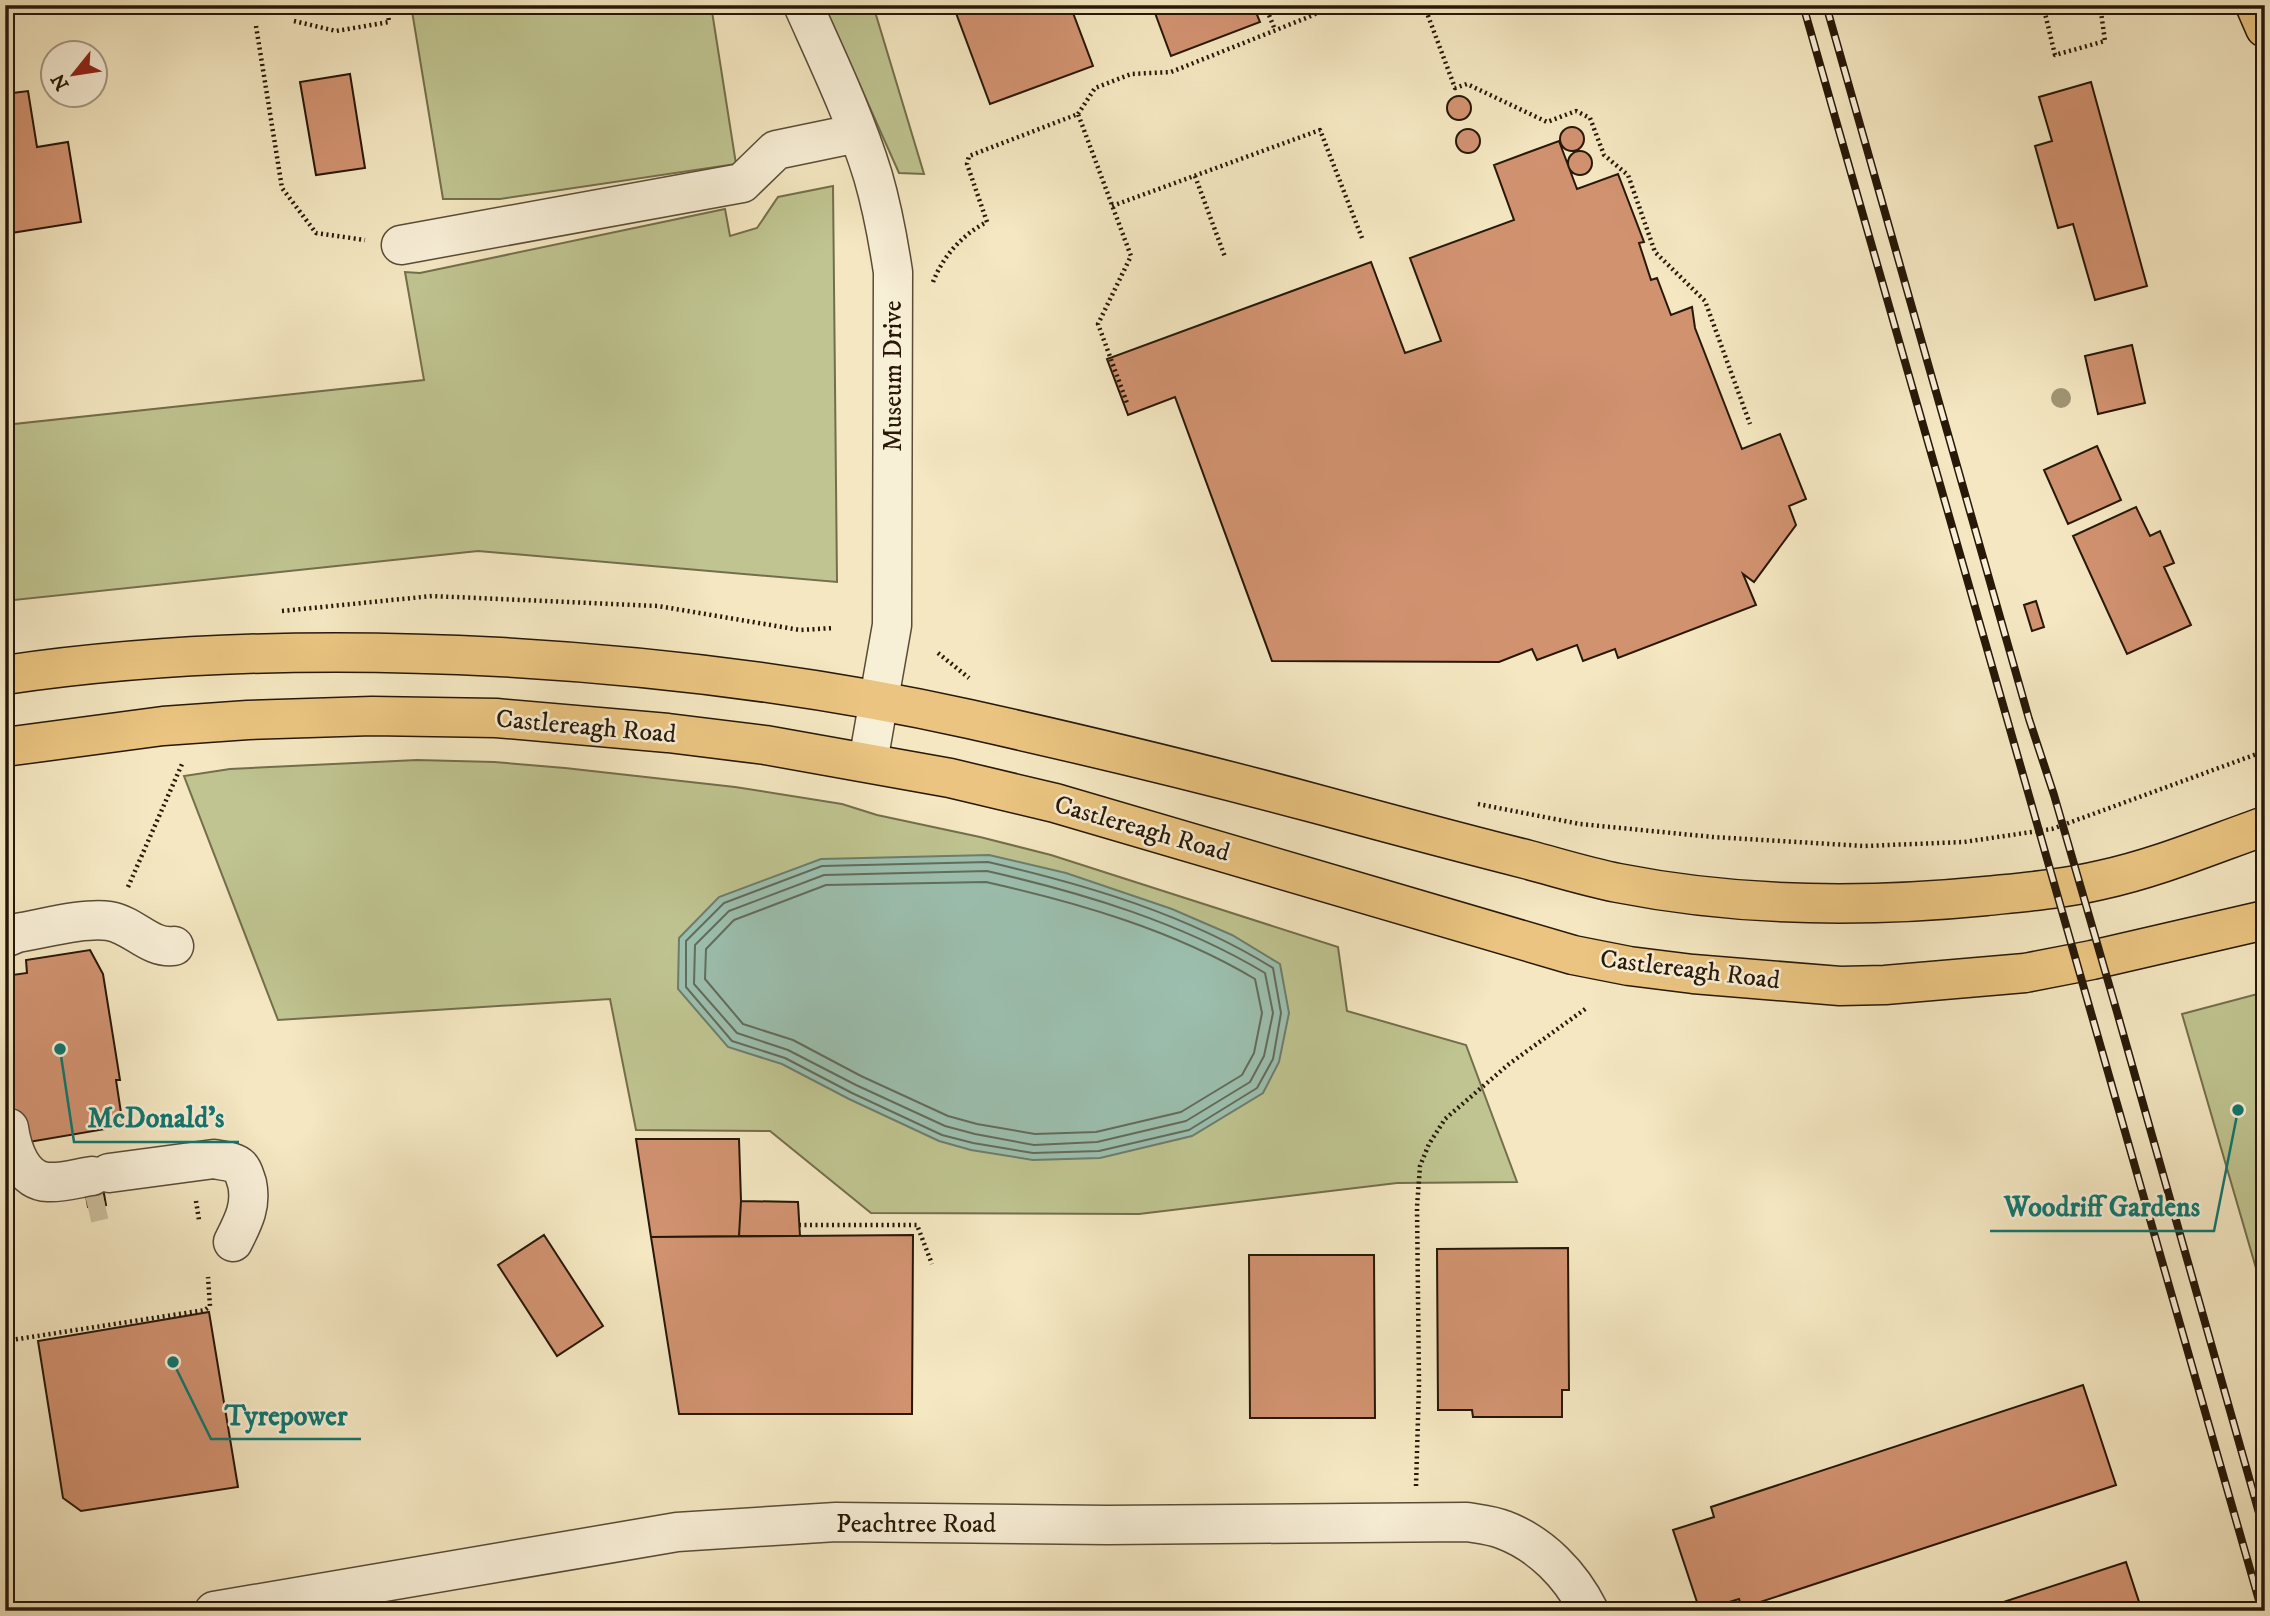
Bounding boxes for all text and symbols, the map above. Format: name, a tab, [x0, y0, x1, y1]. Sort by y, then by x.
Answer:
north arrow	[38, 38, 108, 108]
text: N	[47, 69, 74, 94]
street label: Museum Drive	[877, 301, 910, 451]
street label: Castlereagh Road	[494, 703, 678, 751]
street label: Castlereagh Road	[1050, 788, 1234, 870]
street label: Castlereagh Road	[1598, 943, 1782, 997]
callout: McDonald's	[74, 1093, 239, 1142]
text: McDonald's	[88, 1101, 225, 1136]
callout: Woodriff Gardens	[1990, 1182, 2214, 1231]
text: Woodriff Gardens	[2003, 1190, 2201, 1225]
callout: Tyrepower	[211, 1390, 361, 1439]
text: Tyrepower	[224, 1399, 348, 1434]
street label: Peachtree Road	[836, 1508, 996, 1541]

